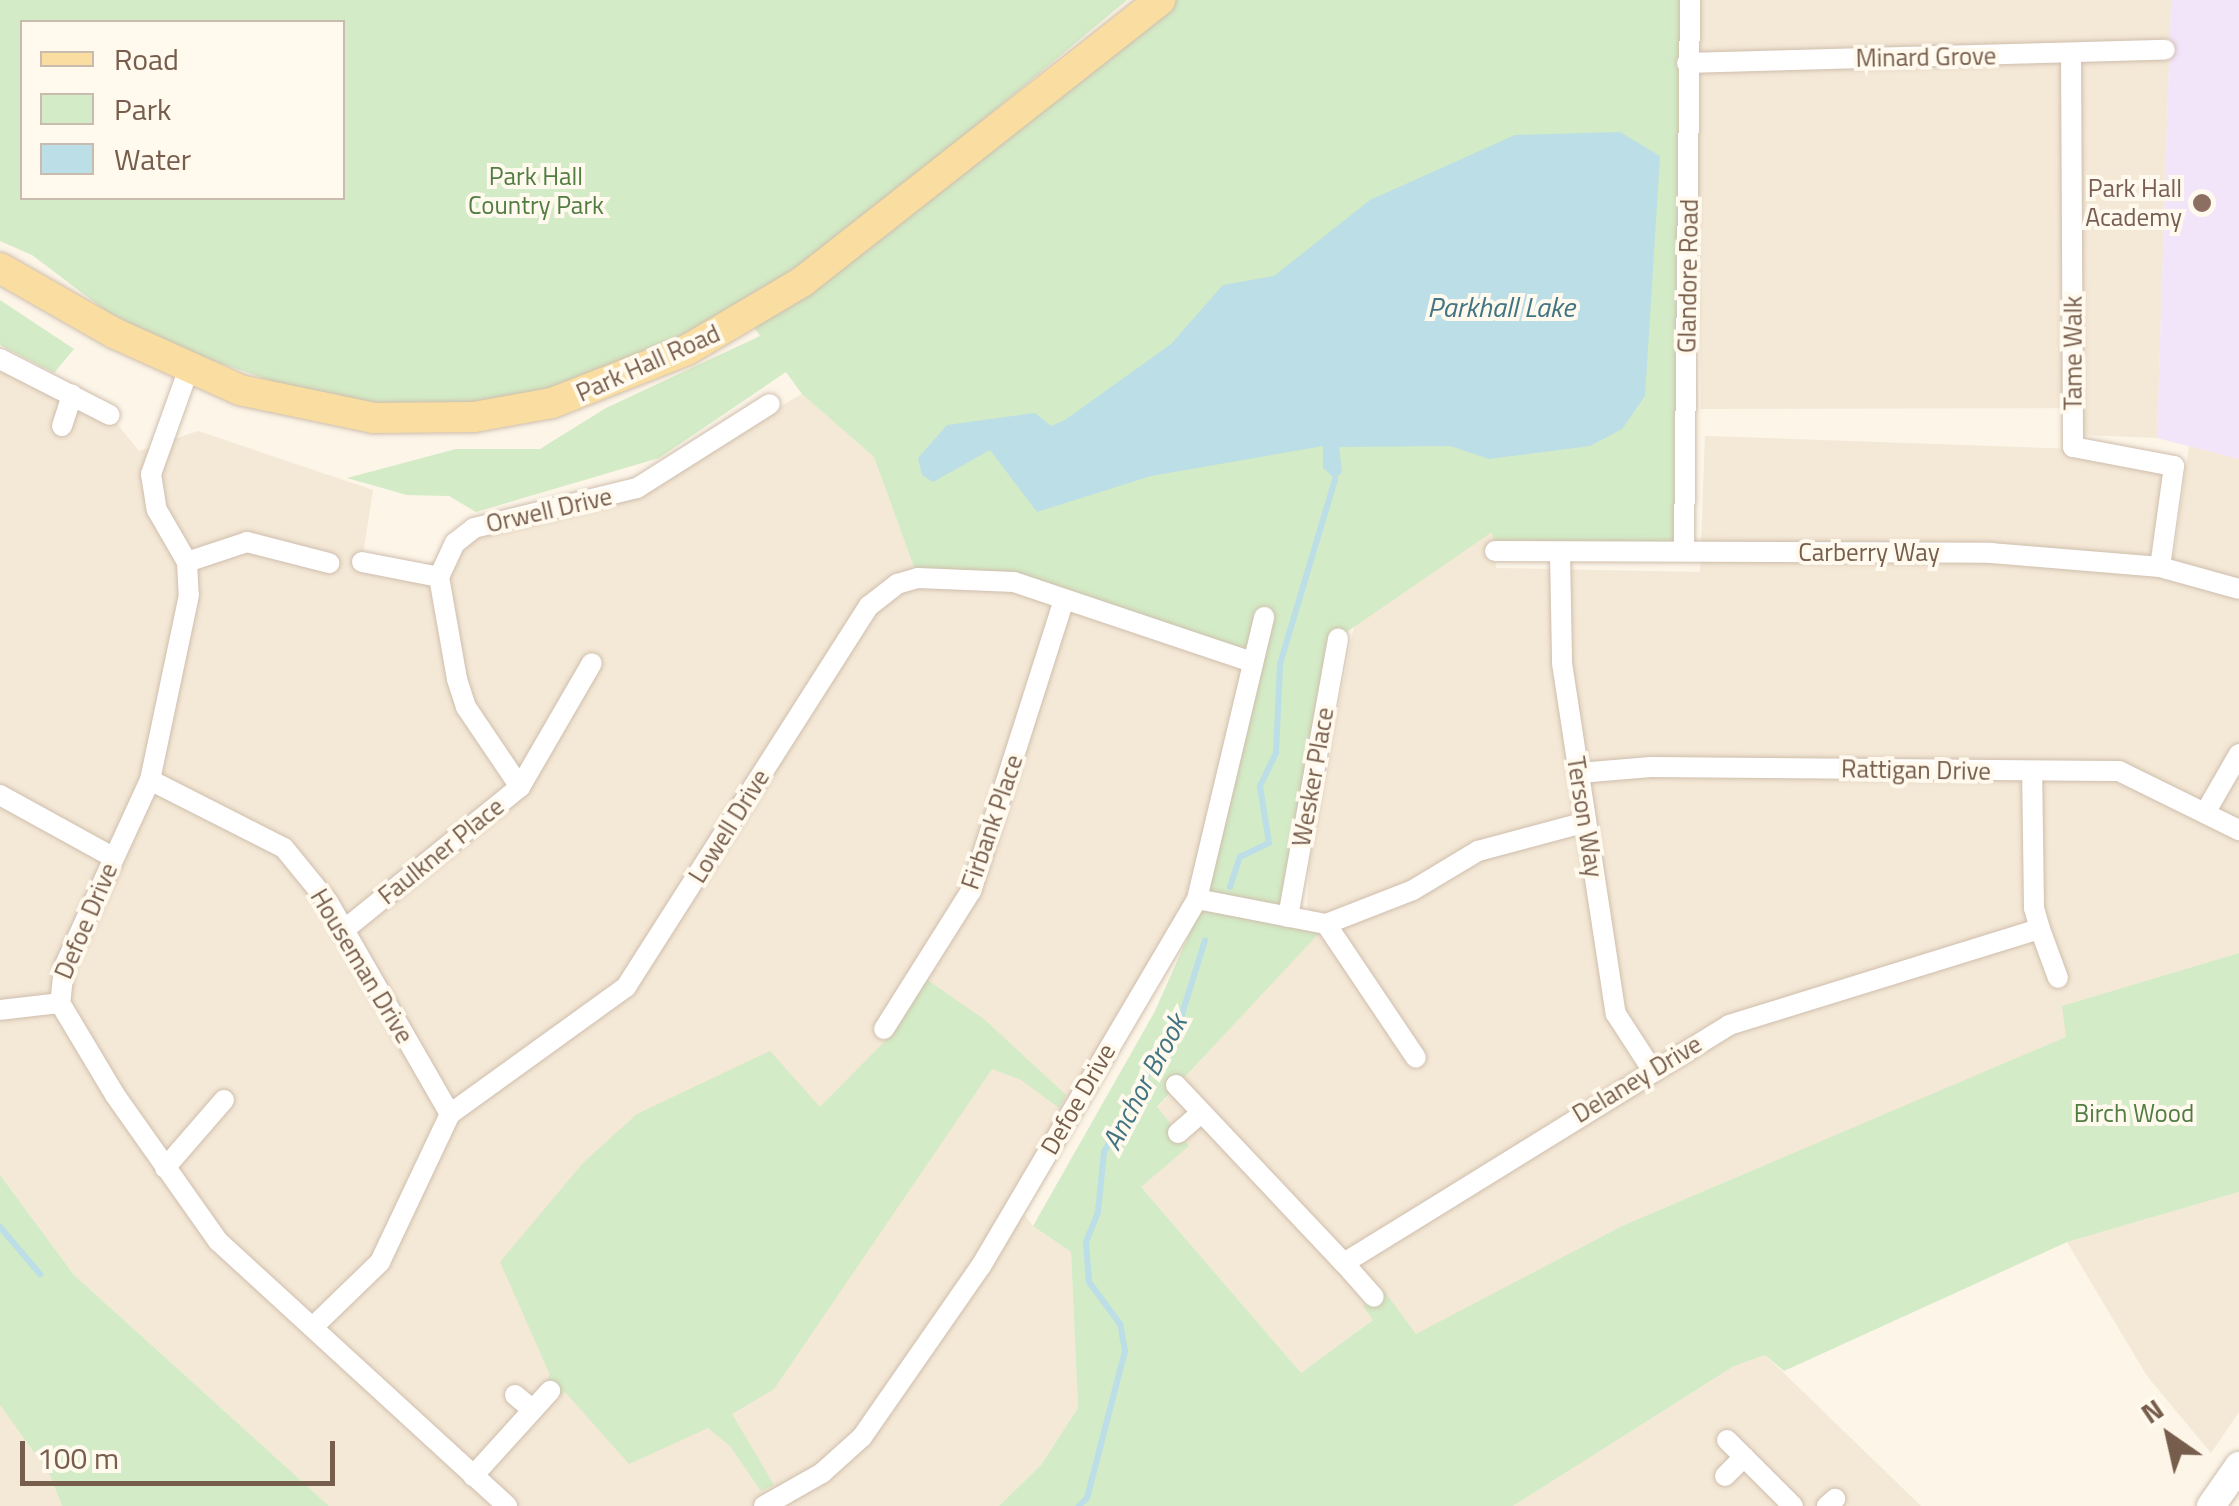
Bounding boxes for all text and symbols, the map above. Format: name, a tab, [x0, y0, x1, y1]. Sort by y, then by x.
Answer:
legend	[20, 20, 345, 200]
text: Road	[114, 36, 179, 82]
street label: Minard Grove	[1855, 41, 1997, 73]
text: Park	[114, 86, 171, 132]
text: Water	[114, 136, 191, 182]
park label: Park Hall Country Park	[468, 162, 604, 221]
place label: Park Hall Academy	[2085, 174, 2182, 233]
marker: Park Hall Academy	[2191, 192, 2213, 214]
street label: Glandore Road	[1672, 199, 1704, 353]
water label: Parkhall Lake	[1427, 290, 1575, 324]
street label: Tame Walk	[2058, 296, 2088, 410]
street label: Park Hall Road	[572, 318, 724, 408]
street label: Orwell Drive	[483, 481, 615, 539]
street label: Carberry Way	[1798, 537, 1940, 567]
street label: Wesker Place	[1286, 705, 1340, 849]
street label: Firbank Place	[955, 751, 1029, 893]
street label: Terson Way	[1561, 754, 1609, 880]
street label: Rattigan Drive	[1841, 754, 1991, 786]
street label: Lowell Drive	[682, 764, 776, 888]
street label: Faulkner Place	[372, 791, 510, 911]
street label: Defoe Drive	[48, 859, 124, 983]
street label: Houseman Drive	[304, 883, 420, 1049]
water label: Anchor Brook	[1094, 1009, 1194, 1155]
street label: Delaney Drive	[1567, 1029, 1707, 1129]
street label: Defoe Drive	[1034, 1038, 1122, 1160]
park label: Birch Wood	[2074, 1098, 2194, 1128]
north arrow	[2119, 1386, 2219, 1486]
text: N	[2132, 1387, 2172, 1434]
scale bar	[25, 1421, 340, 1483]
text: 100 m	[37, 1435, 119, 1481]

